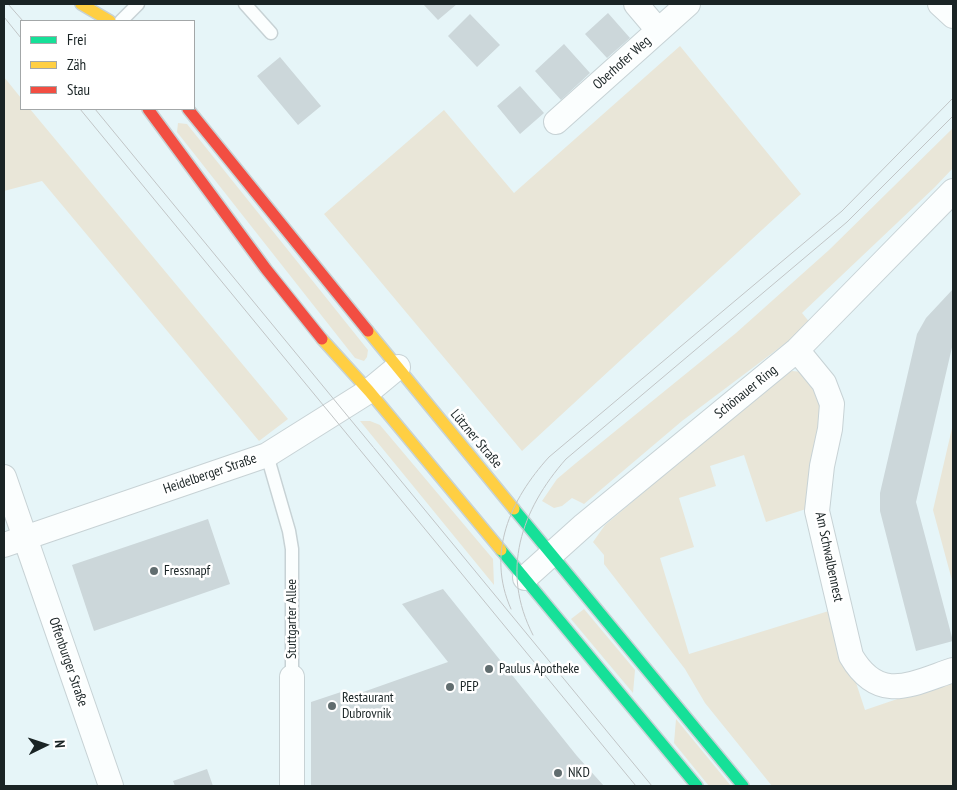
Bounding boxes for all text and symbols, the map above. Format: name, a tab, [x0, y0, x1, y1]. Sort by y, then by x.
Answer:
legend	[20, 20, 195, 110]
text: Frei	[67, 30, 87, 49]
street label: Oberhofer Weg	[590, 33, 654, 93]
text: Zäh	[67, 55, 86, 74]
text: Stau	[67, 80, 90, 99]
street label: Schönauer Ring	[711, 362, 781, 422]
street label: Lützner Straße	[447, 406, 505, 472]
street label: Heidelberger Straße	[161, 450, 259, 498]
street label: Am Schwalbennest	[811, 511, 847, 603]
place label: Fressnapf	[164, 563, 210, 579]
marker: Fressnapf	[148, 565, 160, 577]
street label: Stuttgarter Allee	[284, 579, 300, 659]
street label: Offenburger Straße	[45, 615, 91, 709]
place label: Paulus Apotheke	[499, 661, 579, 677]
marker: Paulus Apotheke	[483, 663, 495, 675]
place label: PEP	[460, 679, 479, 695]
marker: PEP	[444, 681, 456, 693]
place label: Restaurant Dubrovnik	[342, 690, 394, 722]
marker: Restaurant Dubrovnik	[326, 700, 338, 712]
north arrow	[20, 720, 70, 770]
text: N	[51, 740, 69, 748]
place label: NKD	[568, 765, 590, 781]
marker: NKD	[552, 767, 564, 779]

